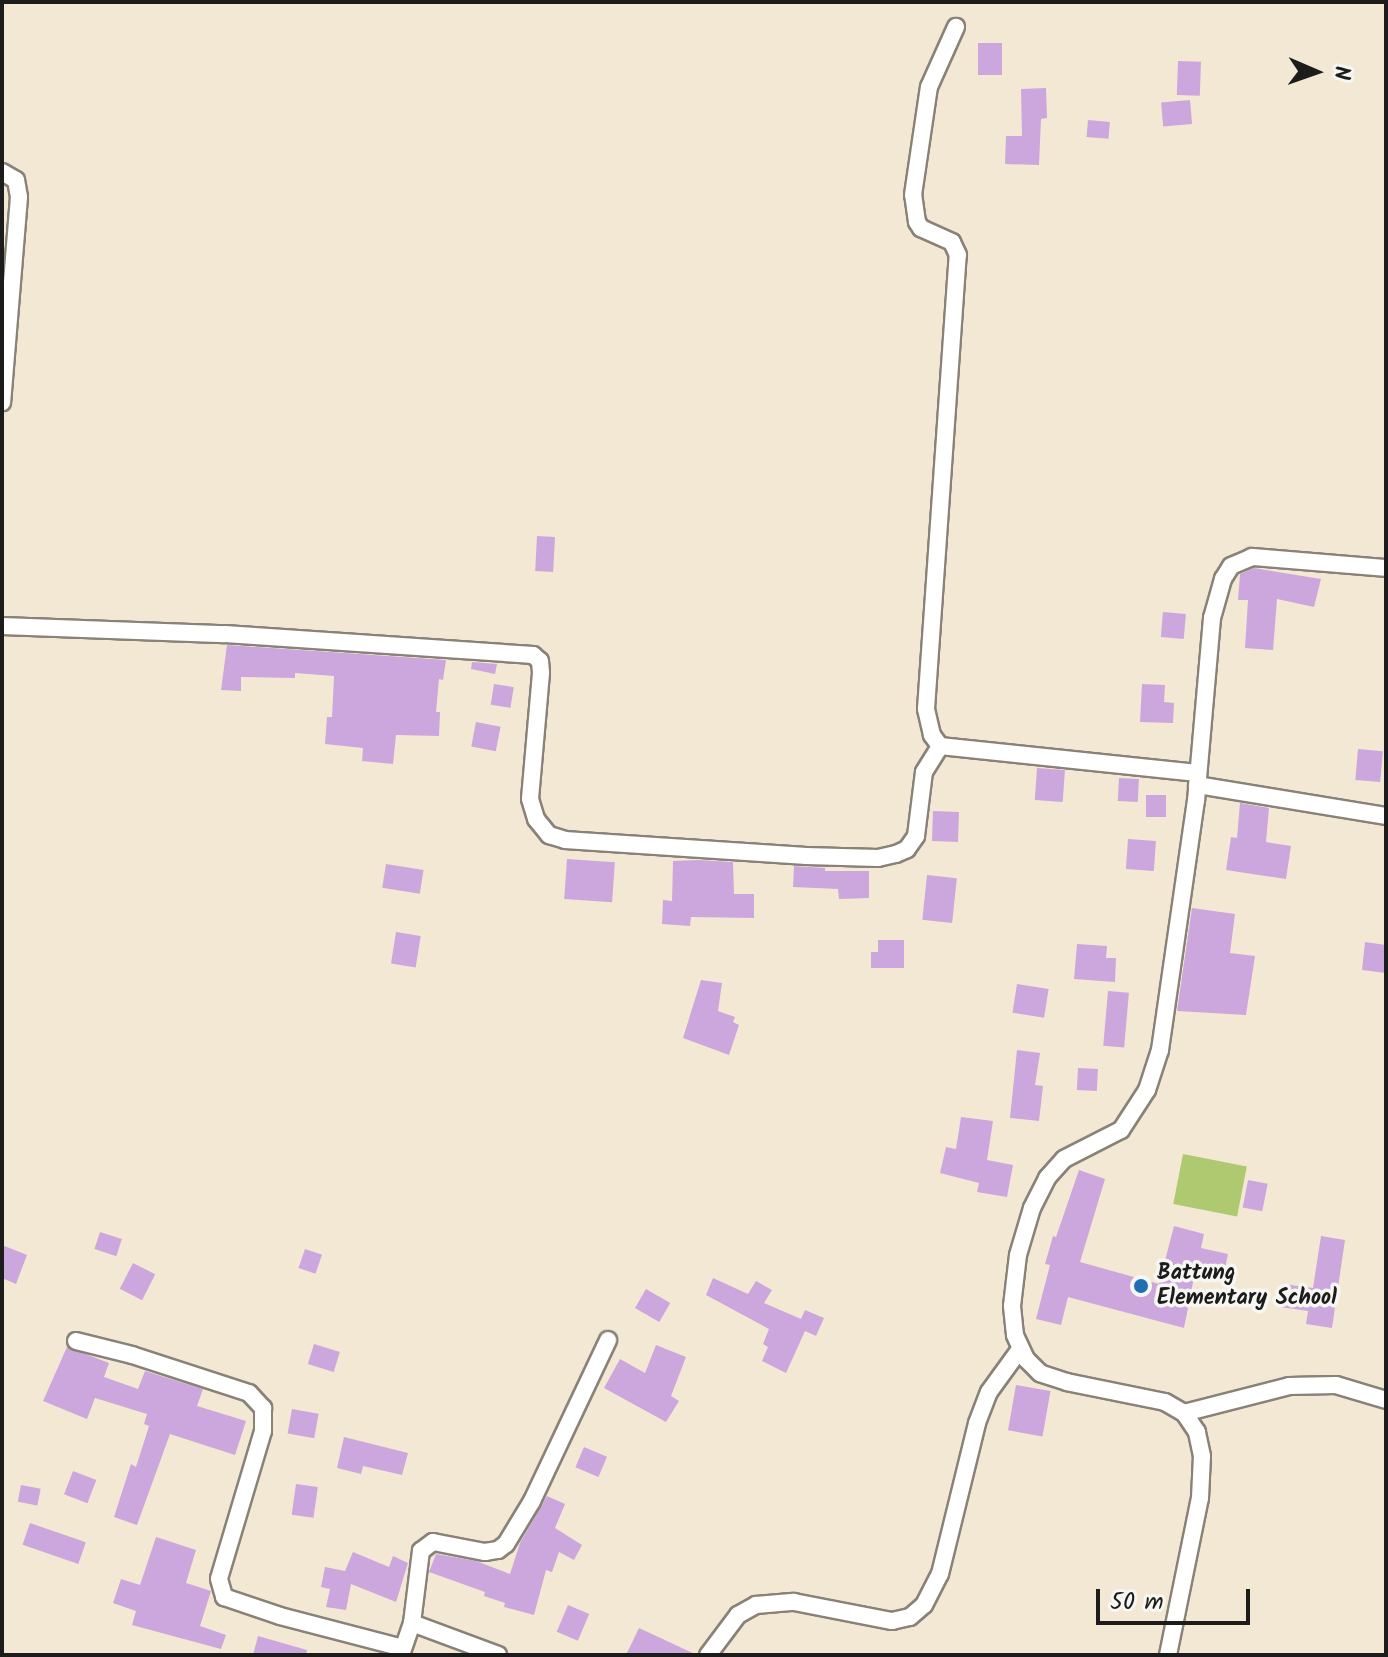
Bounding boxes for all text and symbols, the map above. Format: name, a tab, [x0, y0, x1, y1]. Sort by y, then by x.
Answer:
north arrow	[1276, 32, 1356, 112]
text: N	[1323, 65, 1358, 80]
place label: Battung Elementary School	[1157, 1260, 1337, 1312]
marker: Battung Elementary School	[1132, 1277, 1150, 1295]
scale bar	[1100, 1573, 1254, 1623]
text: 50 m	[1110, 1583, 1164, 1622]

